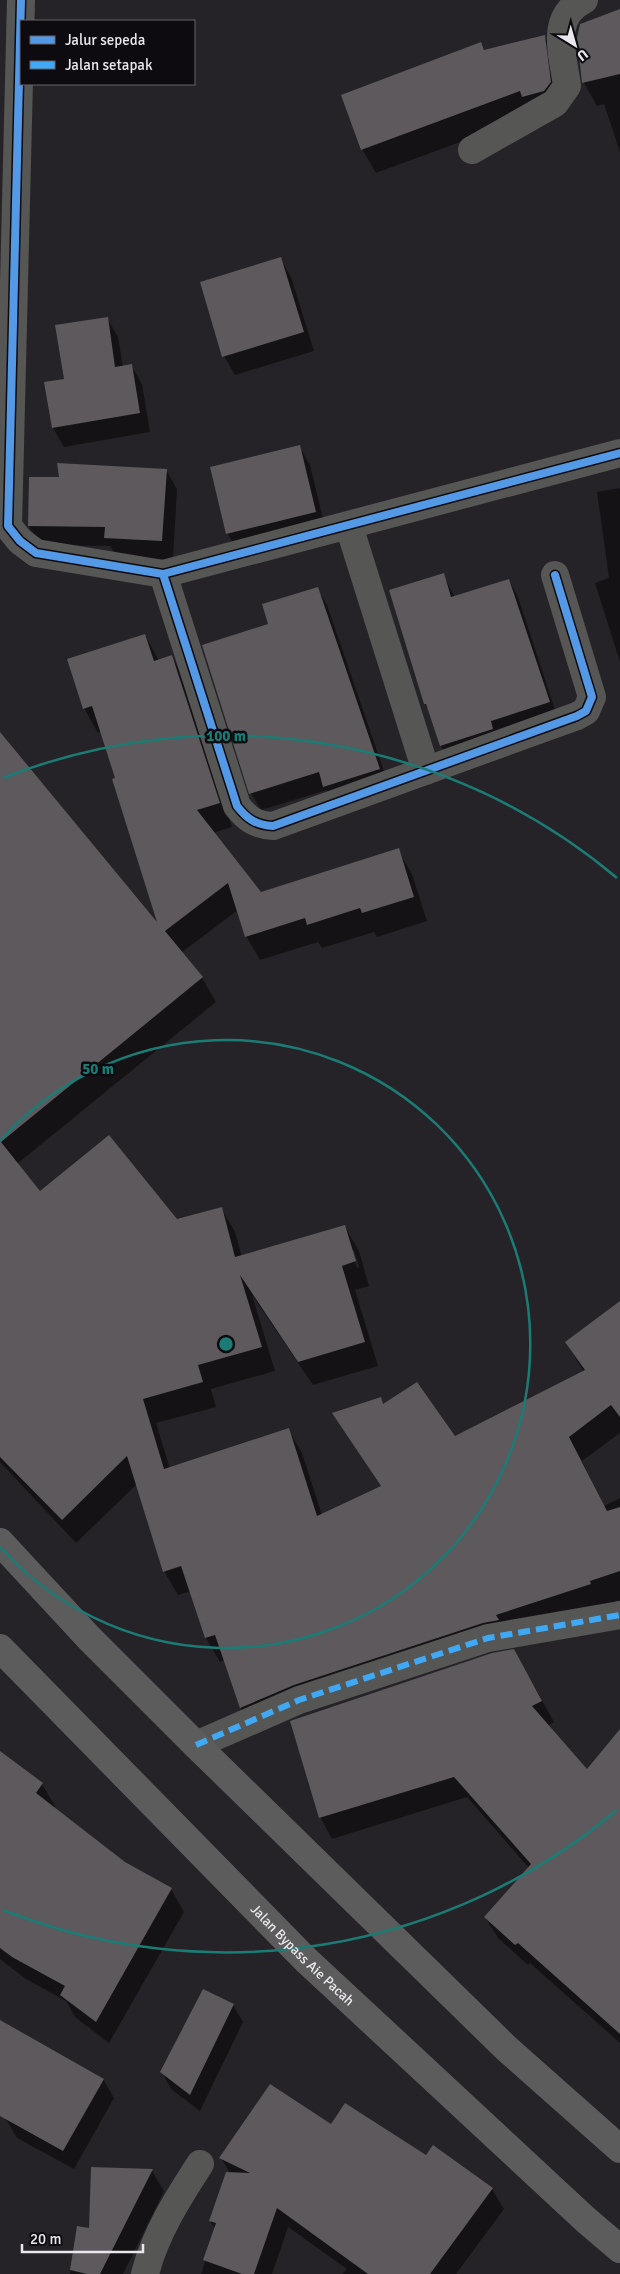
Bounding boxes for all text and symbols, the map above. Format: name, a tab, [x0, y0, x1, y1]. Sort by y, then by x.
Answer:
legend	[20, 20, 195, 85]
north arrow	[550, 20, 600, 70]
text: Jalur sepeda	[65, 31, 145, 49]
text: U	[574, 45, 591, 65]
text: Jalan setapak	[65, 56, 153, 74]
text: 100 m	[206, 727, 246, 745]
text: 50 m	[82, 1060, 114, 1078]
centre of rings	[217, 1335, 235, 1353]
street label: Jalan Bypass Aie Pacah	[247, 1900, 358, 2009]
scale bar	[22, 2222, 144, 2254]
text: 20 m	[30, 2230, 61, 2248]

